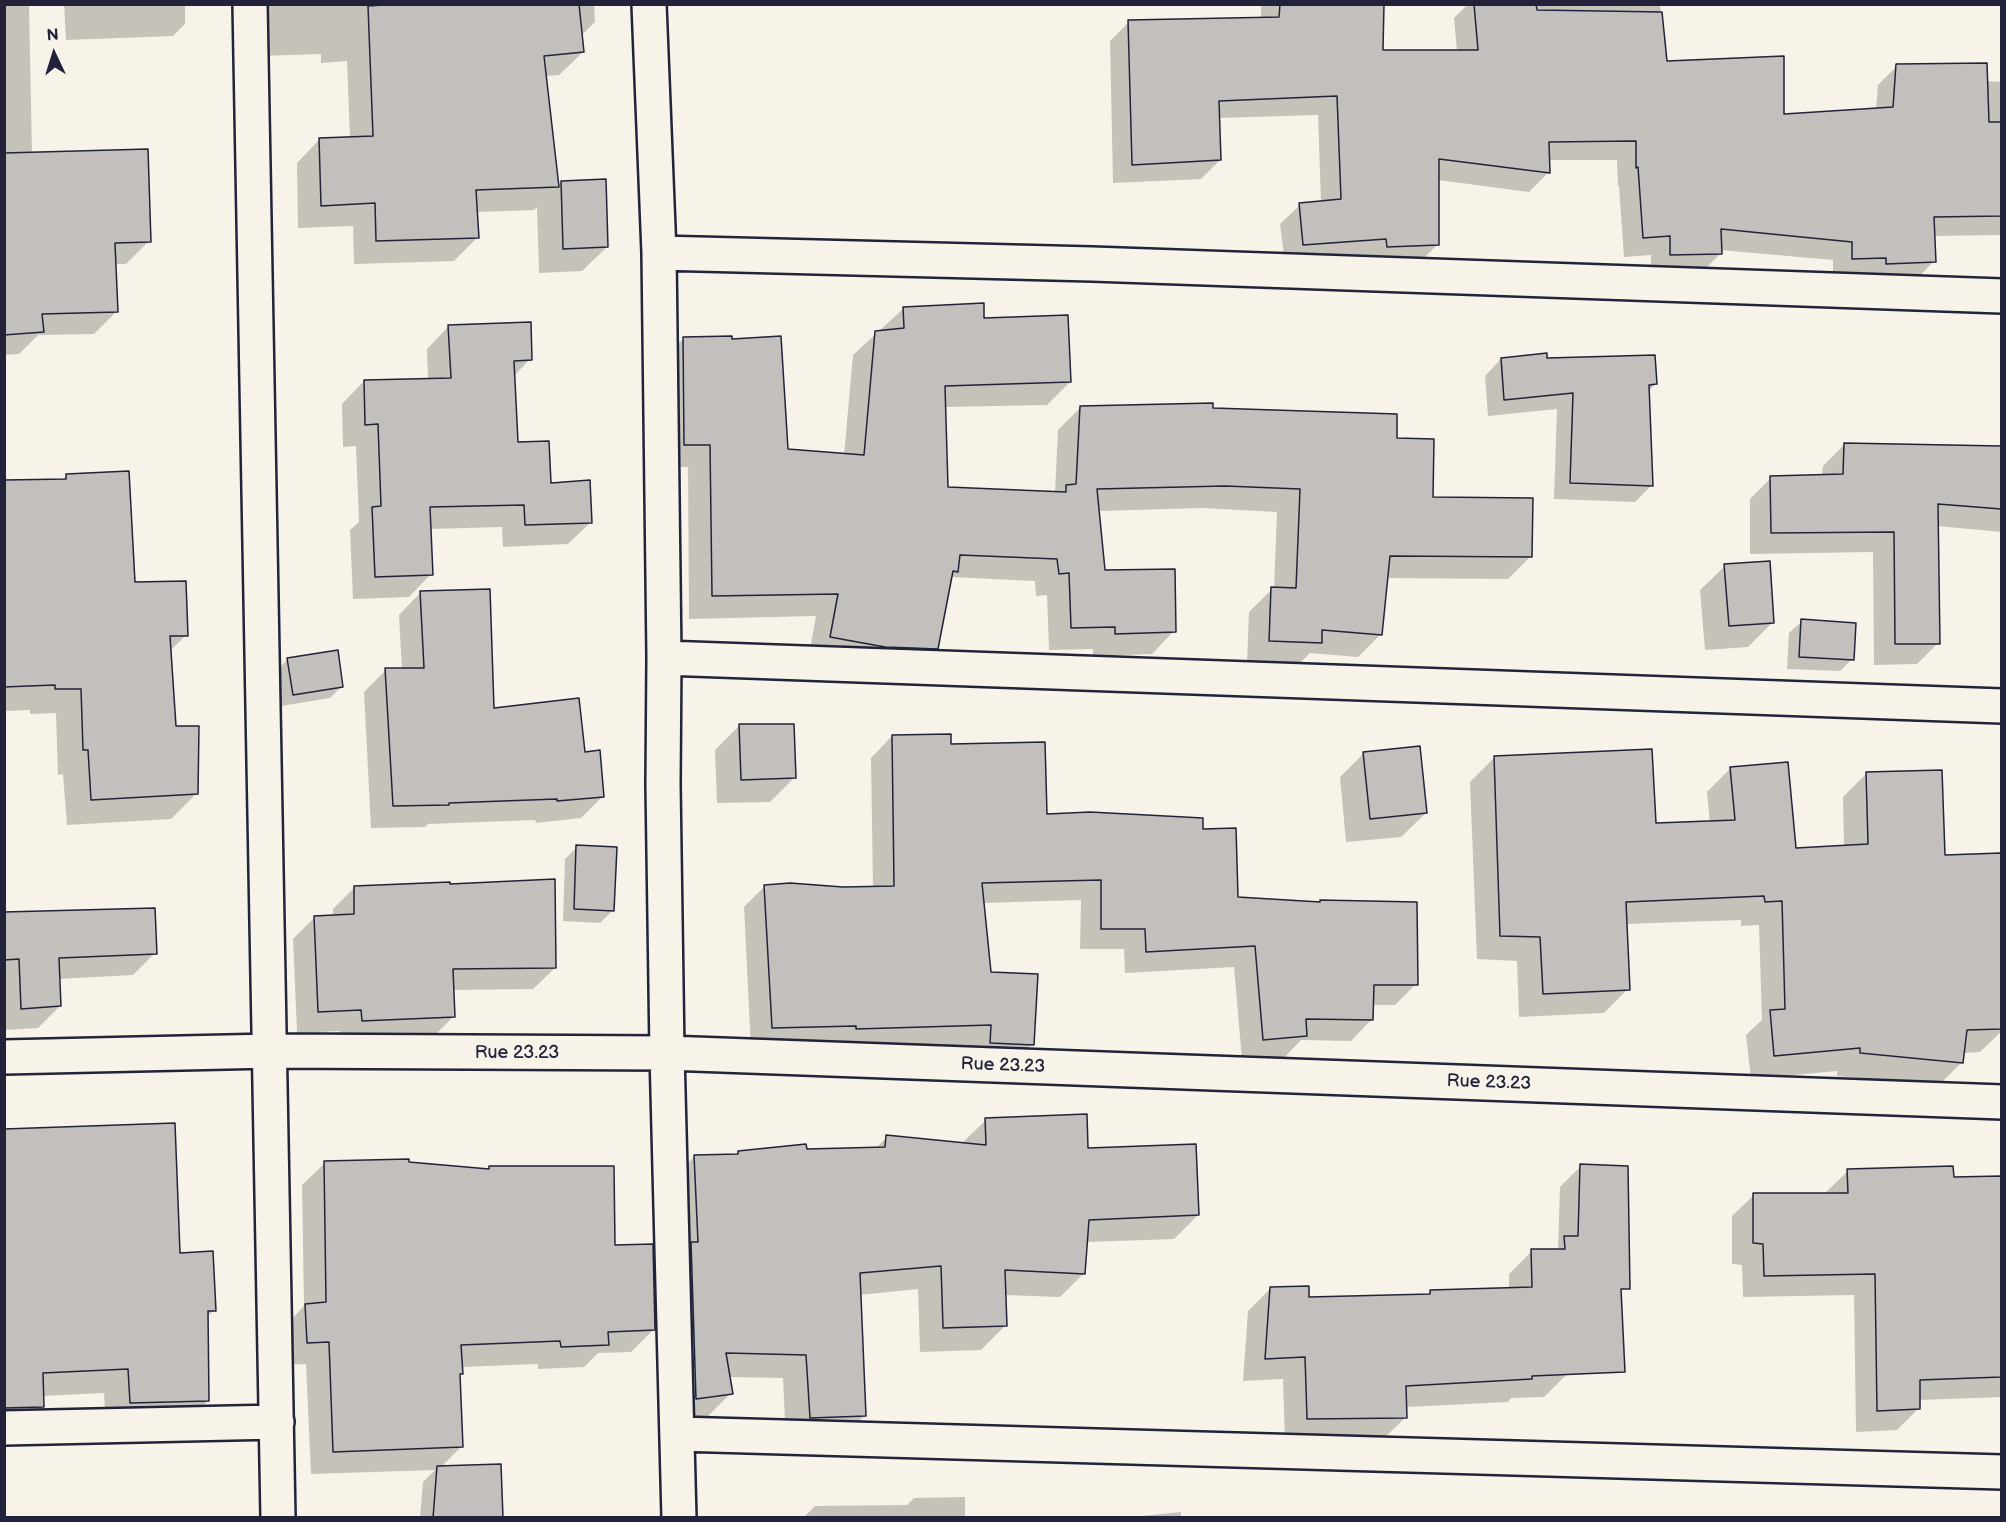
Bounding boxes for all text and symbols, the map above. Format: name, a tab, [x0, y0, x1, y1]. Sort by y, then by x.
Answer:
north arrow	[24, 24, 84, 84]
text: N	[46, 26, 59, 45]
street label: Rue 23.23	[475, 1042, 559, 1064]
street label: Rue 23.23	[960, 1054, 1046, 1078]
street label: Rue 23.23	[1446, 1071, 1532, 1095]

